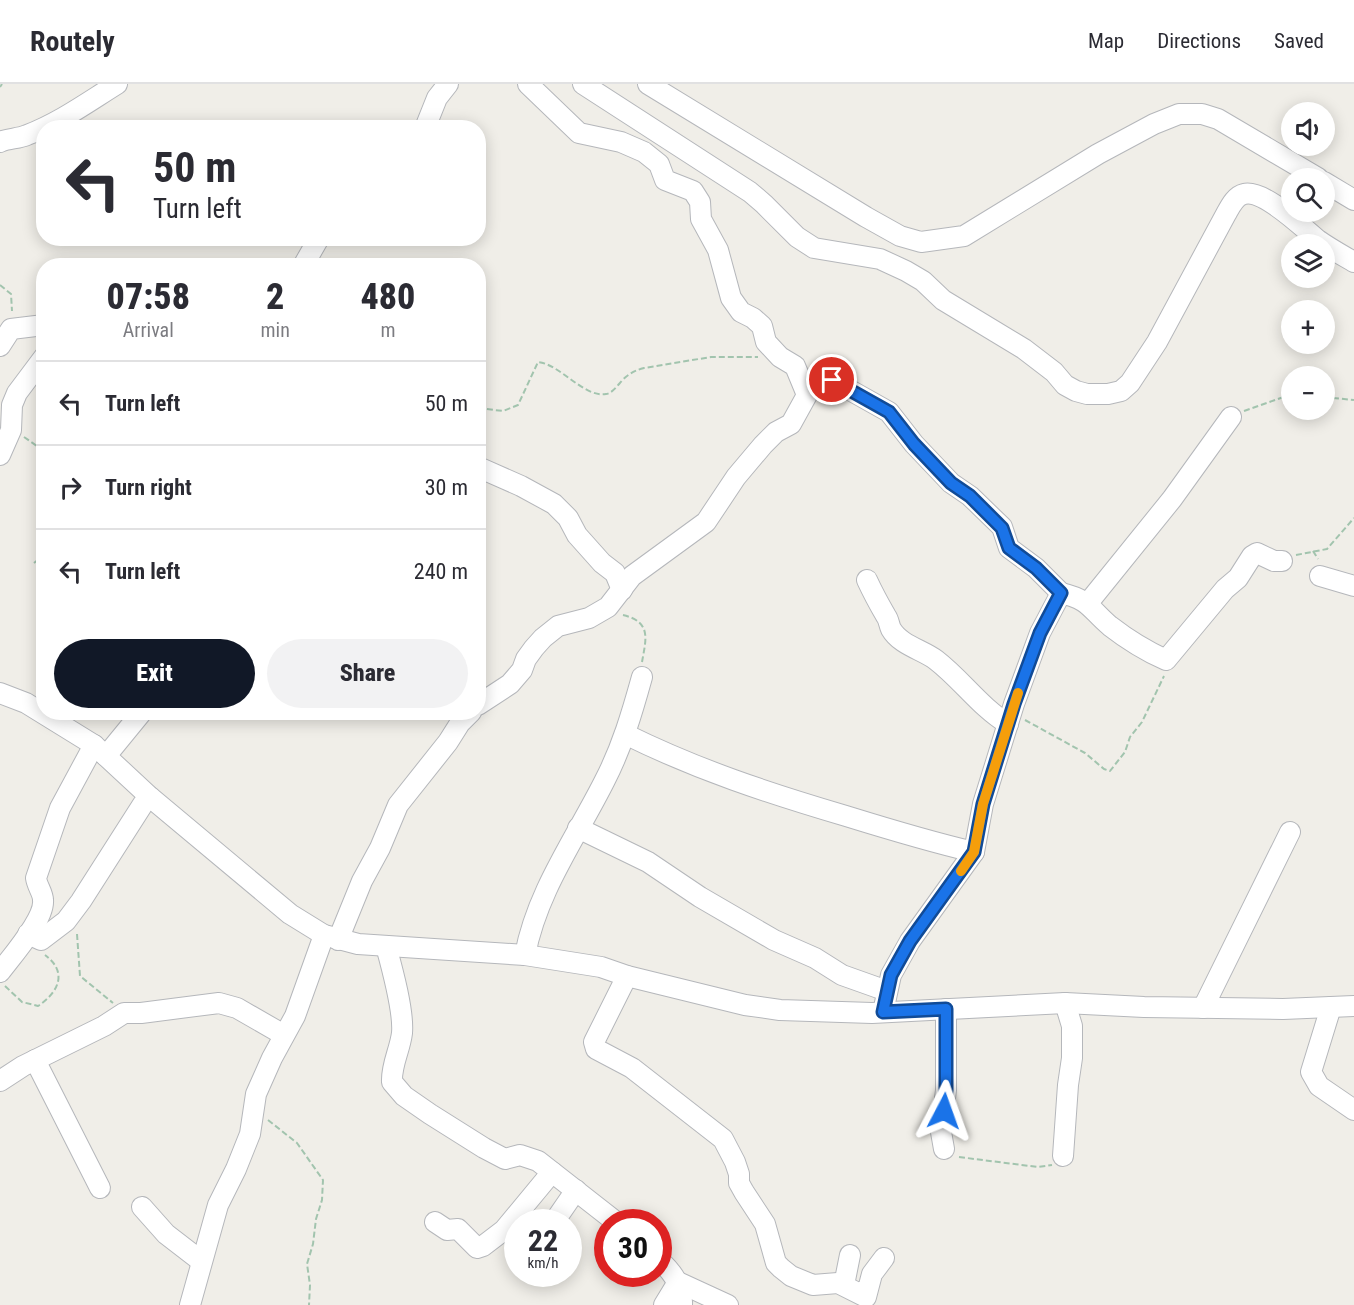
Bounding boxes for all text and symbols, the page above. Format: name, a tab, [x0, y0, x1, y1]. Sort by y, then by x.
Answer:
text: Routely	[30, 25, 115, 58]
text: Map	[1088, 29, 1124, 53]
text: Directions	[1157, 29, 1241, 53]
text: Saved	[1274, 29, 1324, 53]
map controls	[1281, 102, 1335, 420]
button: sound	[1281, 102, 1335, 156]
text: 50 m	[153, 143, 236, 192]
icon: left	[54, 144, 132, 222]
button: search	[1281, 168, 1335, 222]
text: Turn left	[153, 193, 242, 225]
button: layers	[1281, 234, 1335, 288]
text: 07:58	[107, 276, 190, 318]
text: 2	[266, 276, 284, 318]
text: 480	[360, 276, 415, 318]
button: +	[1281, 300, 1335, 354]
text: Arrival	[123, 318, 174, 342]
text: min	[261, 318, 290, 342]
text: m	[380, 318, 395, 342]
pin	[806, 354, 857, 405]
icon: arrive	[815, 363, 848, 396]
button: −	[1281, 366, 1335, 420]
icon: left	[54, 387, 87, 420]
text: Turn left	[105, 391, 180, 416]
text: 50 m	[425, 391, 468, 416]
icon: right	[54, 471, 87, 504]
text: Turn right	[105, 475, 192, 500]
text: 30 m	[425, 475, 468, 500]
icon: left	[54, 555, 87, 588]
text: Turn left	[105, 559, 180, 584]
text: 240 m	[414, 559, 468, 584]
button: Exit	[54, 639, 255, 708]
button: Share	[267, 639, 468, 708]
position arrow	[912, 1079, 976, 1143]
speed limit sign: 30	[594, 1209, 672, 1287]
text: 22	[528, 1223, 558, 1258]
text: km/h	[528, 1254, 558, 1272]

